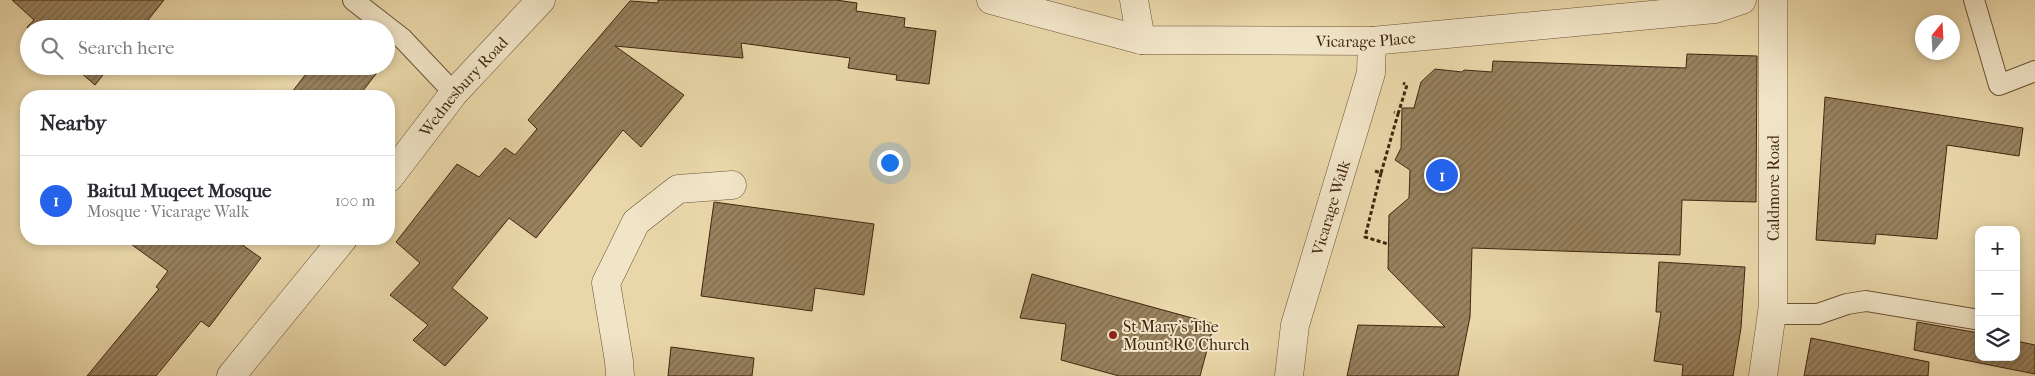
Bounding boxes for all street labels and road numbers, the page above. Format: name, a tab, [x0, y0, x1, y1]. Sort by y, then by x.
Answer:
street label: Vicarage Place	[1315, 28, 1417, 51]
street label: Wednesbury Road	[415, 33, 512, 141]
street label: Caldmore Road	[1764, 135, 1783, 241]
street label: Vicarage Walk	[1307, 157, 1354, 258]

